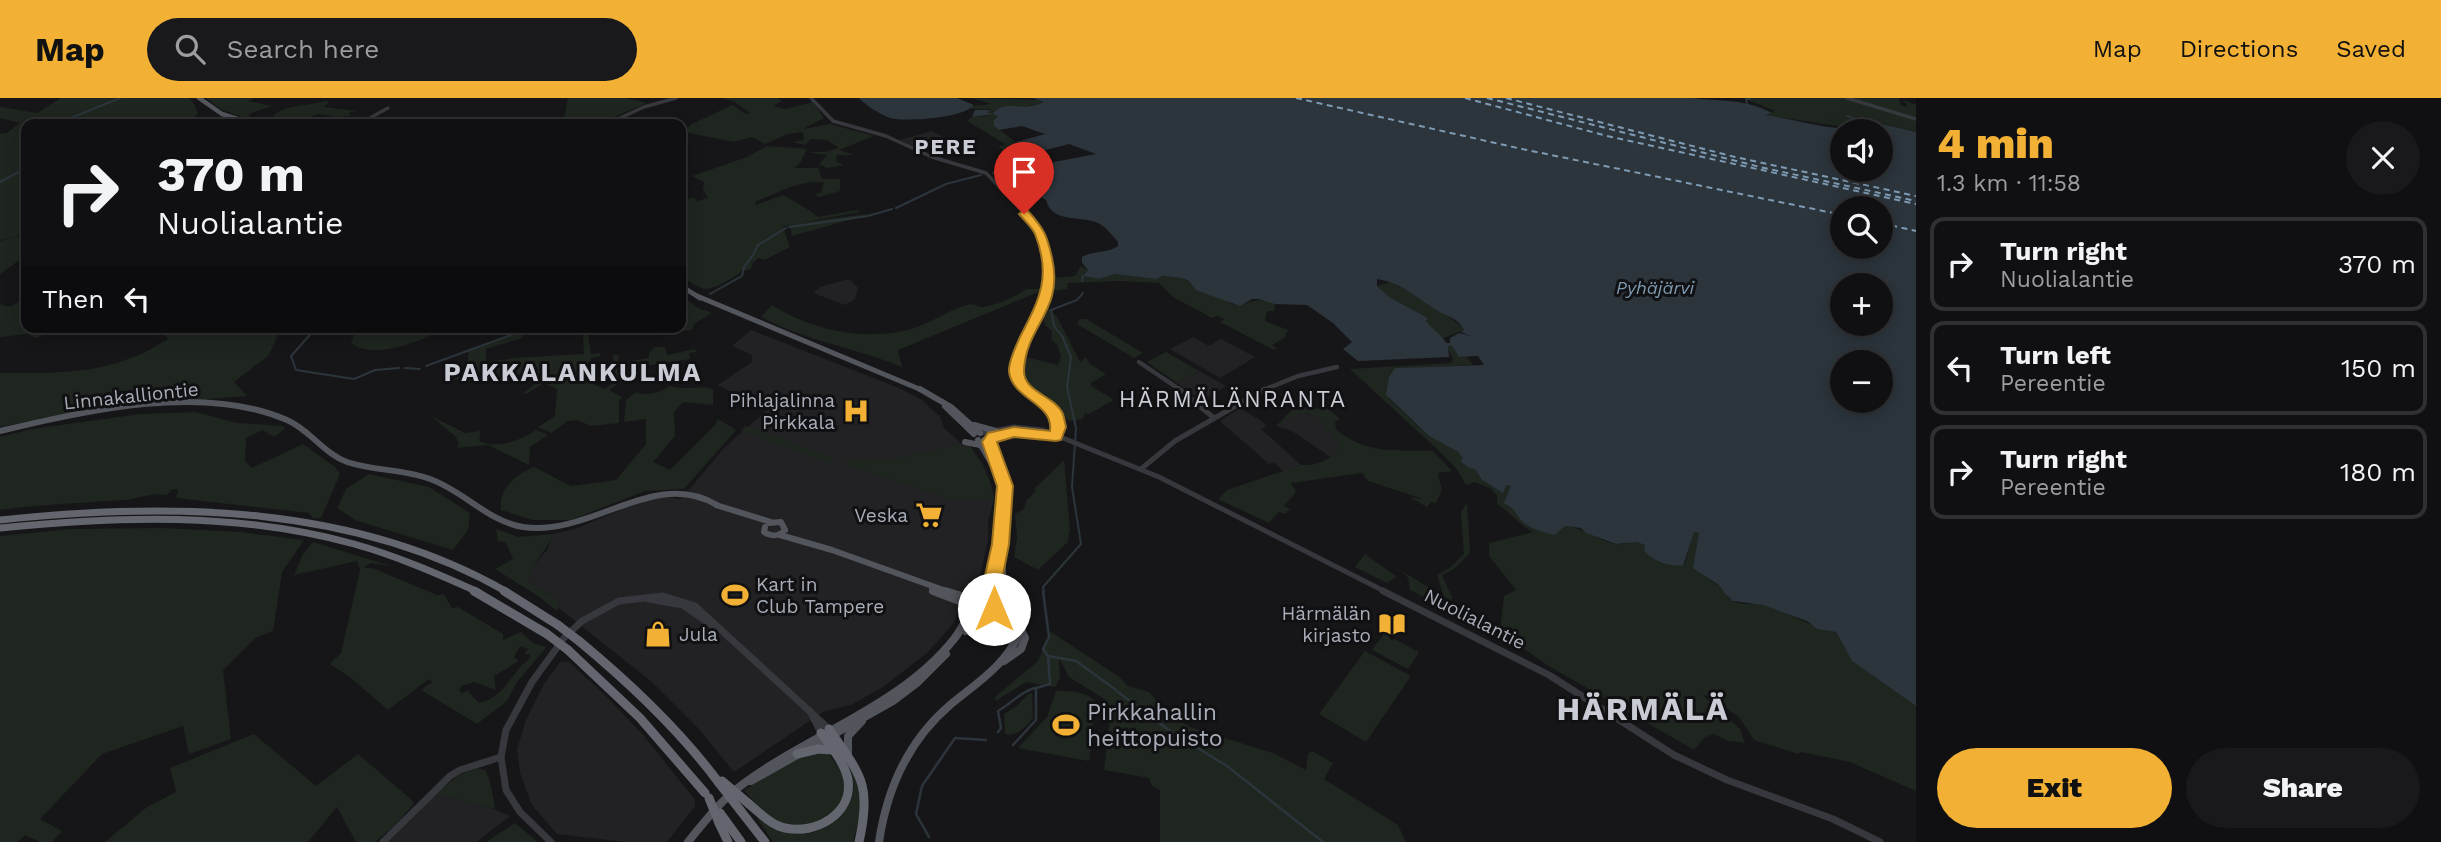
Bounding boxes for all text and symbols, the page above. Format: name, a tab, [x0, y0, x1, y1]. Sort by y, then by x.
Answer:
search box	[147, 18, 637, 81]
text: Map	[35, 30, 105, 69]
icon: search	[171, 30, 209, 68]
text: Search here	[227, 34, 379, 64]
text: Map	[2093, 35, 2142, 63]
text: Directions	[2180, 35, 2298, 63]
text: Saved	[2336, 35, 2406, 63]
map controls	[1830, 119, 1893, 413]
button: sound	[1830, 119, 1893, 182]
text: 4 min	[1937, 119, 2054, 168]
button: close	[2346, 121, 2420, 195]
district label: PERE	[915, 134, 978, 159]
pin	[994, 142, 1054, 214]
text: 370 m	[157, 145, 305, 203]
icon: right	[42, 147, 133, 238]
icon: arrive	[1005, 153, 1043, 191]
text: 1.3 km · 11:58	[1937, 170, 2081, 197]
button: search	[1830, 196, 1893, 259]
text: Nuolialantie	[157, 204, 343, 242]
text: Turn right	[2000, 236, 2127, 266]
icon: right	[1941, 245, 1979, 283]
text: 370 m	[2338, 249, 2416, 279]
text: Nuolialantie	[2000, 266, 2134, 293]
button: +	[1830, 273, 1893, 336]
water label: Pyhäjärvi	[1616, 277, 1695, 298]
icon: left	[118, 280, 156, 318]
text: Then	[42, 284, 104, 314]
text: Turn left	[2000, 340, 2111, 370]
icon: left	[1941, 349, 1979, 387]
button: −	[1830, 350, 1893, 413]
text: 150 m	[2341, 353, 2416, 383]
district label: PAKKALANKULMA	[444, 357, 702, 387]
text: Pereentie	[2000, 370, 2106, 397]
street label: Linnakalliontie	[62, 377, 200, 415]
district label: HÄRMÄLÄNRANTA	[1119, 386, 1347, 413]
place label: Pihlajalinna Pirkkala	[729, 389, 835, 434]
hospital icon: Pihlajalinna Pirkkala	[841, 396, 871, 426]
text: Turn right	[2000, 444, 2127, 474]
icon: right	[1941, 453, 1979, 491]
text: 180 m	[2340, 457, 2416, 487]
text: Pereentie	[2000, 474, 2106, 501]
supermarket icon: Veska	[914, 500, 944, 530]
place label: Veska	[854, 504, 908, 527]
position arrow	[957, 572, 1031, 646]
place label: Kart in Club Tampere	[756, 573, 884, 618]
sports icon: Kart in Club Tampere	[720, 580, 750, 610]
street label: Nuolialantie	[1420, 584, 1530, 654]
place label: Härmälän kirjasto	[1281, 602, 1371, 647]
library icon: Härmälän kirjasto	[1377, 609, 1407, 639]
shop icon: Jula	[643, 619, 673, 649]
place label: Jula	[679, 623, 718, 646]
district label: HÄRMÄLÄ	[1556, 690, 1730, 728]
place label: Pirkkahallin heittopuisto	[1087, 699, 1223, 752]
sports icon: Pirkkahallin heittopuisto	[1051, 710, 1081, 740]
button: Exit	[1937, 748, 2172, 828]
button: Share	[2186, 748, 2420, 828]

